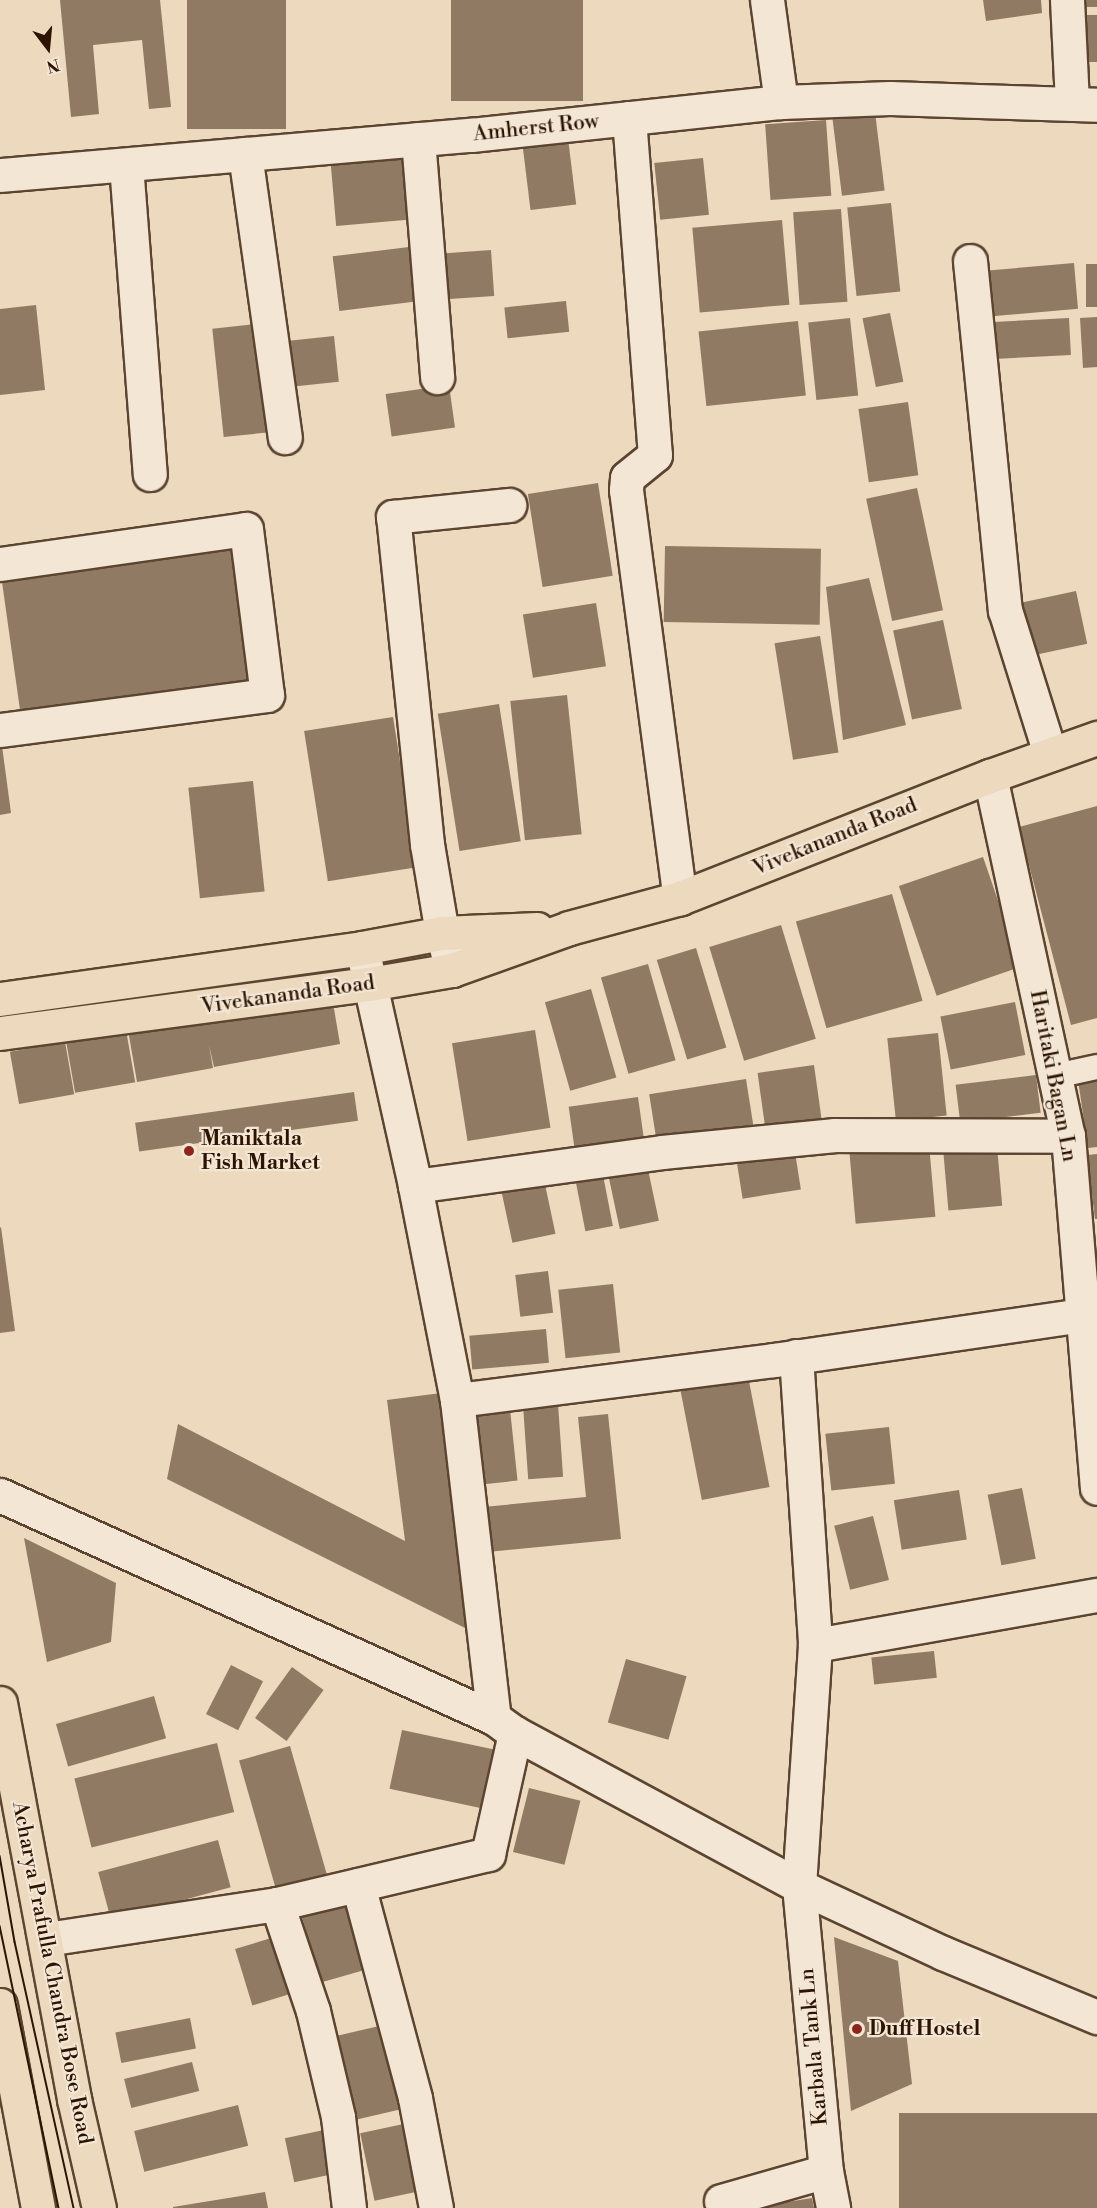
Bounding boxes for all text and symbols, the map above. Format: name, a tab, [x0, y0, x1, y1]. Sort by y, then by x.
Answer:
north arrow	[18, 18, 78, 78]
text: N	[44, 54, 62, 77]
street label: Amherst Row	[472, 109, 600, 147]
street label: Vivekananda Road	[749, 793, 921, 881]
street label: Vivekananda Road	[200, 970, 376, 1020]
street label: Haritaki Bagan Ln	[1024, 988, 1082, 1164]
place label: Maniktala Fish Market	[201, 1126, 320, 1176]
marker: Maniktala Fish Market	[182, 1144, 196, 1158]
street label: Acharya Prafulla Chandra Bose Road	[6, 1800, 98, 2146]
street label: Karbala Tank Ln	[795, 1967, 833, 2127]
place label: Duff Hostel	[869, 2016, 980, 2042]
marker: Duff Hostel	[850, 2022, 864, 2036]

